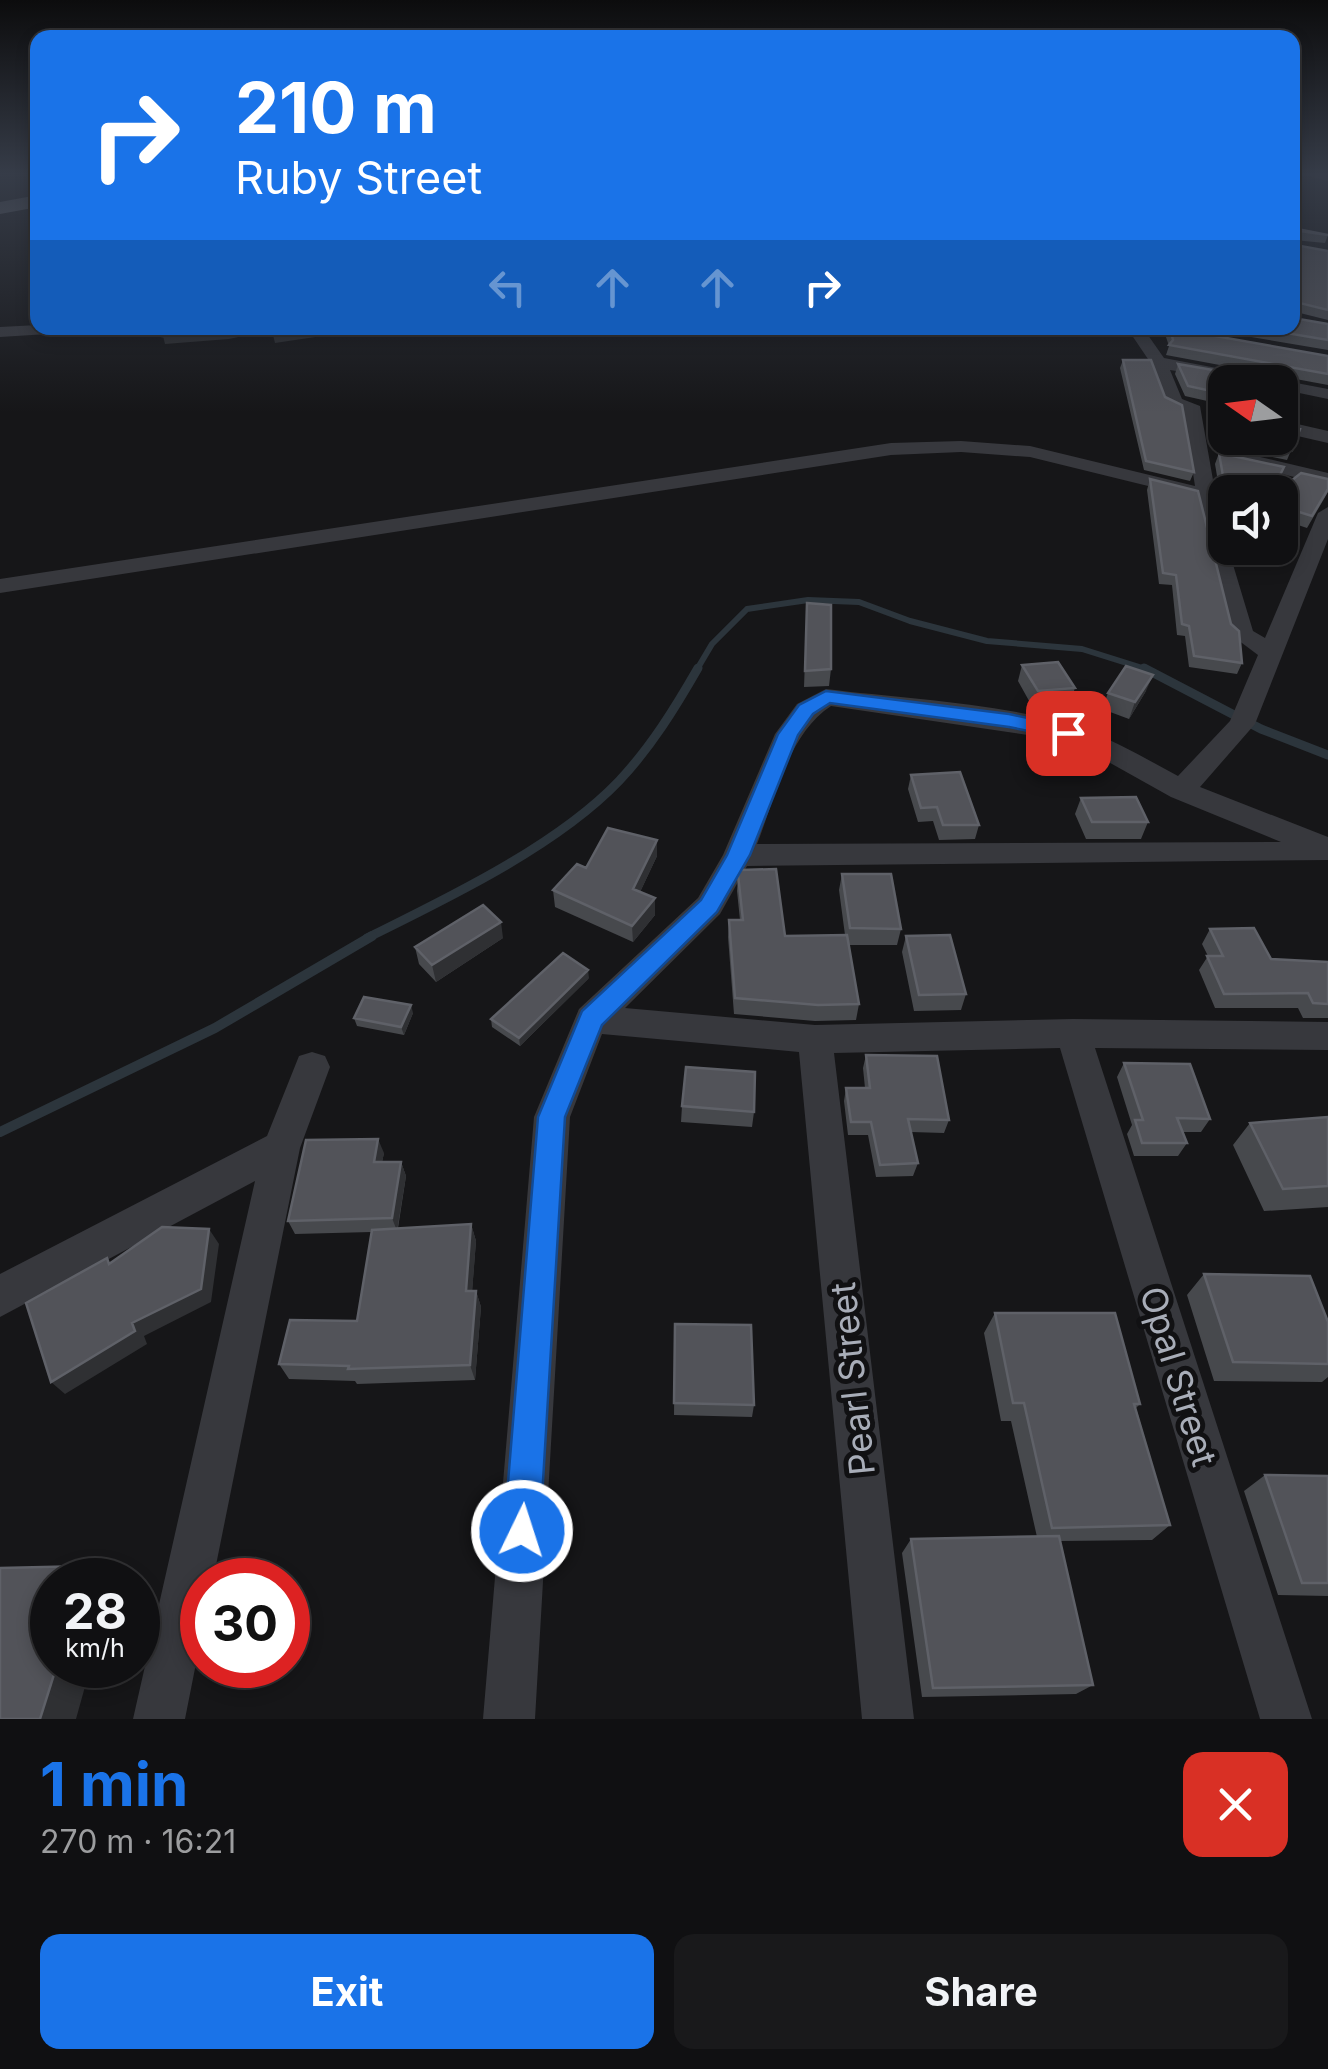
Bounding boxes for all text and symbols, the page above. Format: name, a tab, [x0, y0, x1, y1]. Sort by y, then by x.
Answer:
text: 210 m	[235, 65, 437, 150]
icon: right	[70, 70, 200, 200]
text: Ruby Street	[235, 150, 482, 205]
icon: left	[480, 260, 535, 315]
icon: ahead	[585, 260, 640, 315]
icon: ahead	[690, 260, 745, 315]
icon: right	[795, 260, 850, 315]
north arrow	[1208, 365, 1298, 455]
map controls	[1208, 365, 1298, 565]
button: sound	[1208, 475, 1298, 565]
pin	[1026, 691, 1111, 776]
icon: arrive	[1041, 706, 1096, 761]
street label: Pearl Street	[821, 1281, 883, 1477]
street label: Opal Street	[1132, 1281, 1226, 1471]
position arrow	[470, 1479, 574, 1583]
speed limit sign: 30	[180, 1558, 310, 1688]
text: 28	[63, 1581, 127, 1641]
text: km/h	[65, 1633, 125, 1663]
text: 1 min	[40, 1748, 188, 1820]
button: close	[1183, 1752, 1288, 1857]
text: 270 m · 16:21	[40, 1822, 236, 1861]
button: Exit	[40, 1934, 654, 2049]
button: Share	[674, 1934, 1288, 2049]

